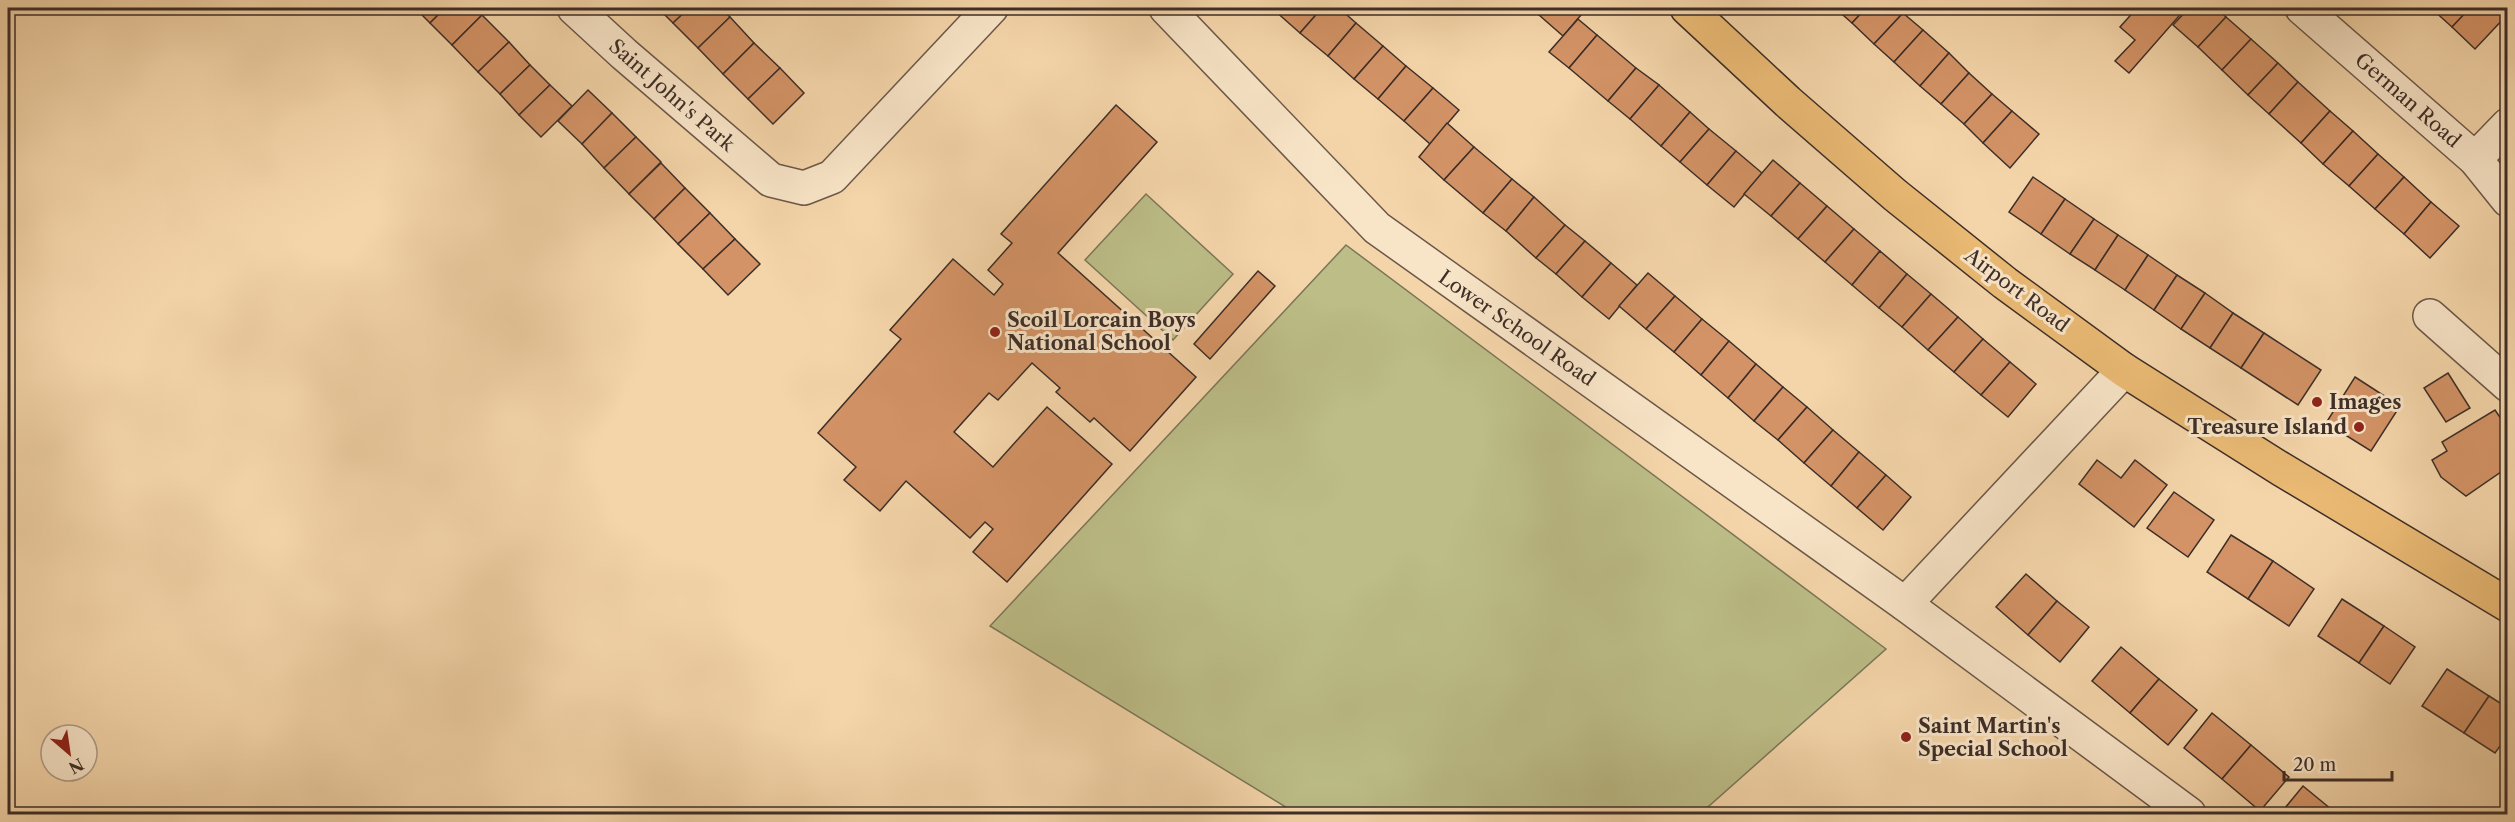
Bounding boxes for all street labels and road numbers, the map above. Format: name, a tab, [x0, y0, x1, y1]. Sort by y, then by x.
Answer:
street label: Saint John's Park	[604, 34, 741, 157]
street label: German Road	[2350, 48, 2466, 152]
street label: Airport Road	[1959, 242, 2074, 337]
street label: Lower School Road	[1434, 265, 1600, 391]

